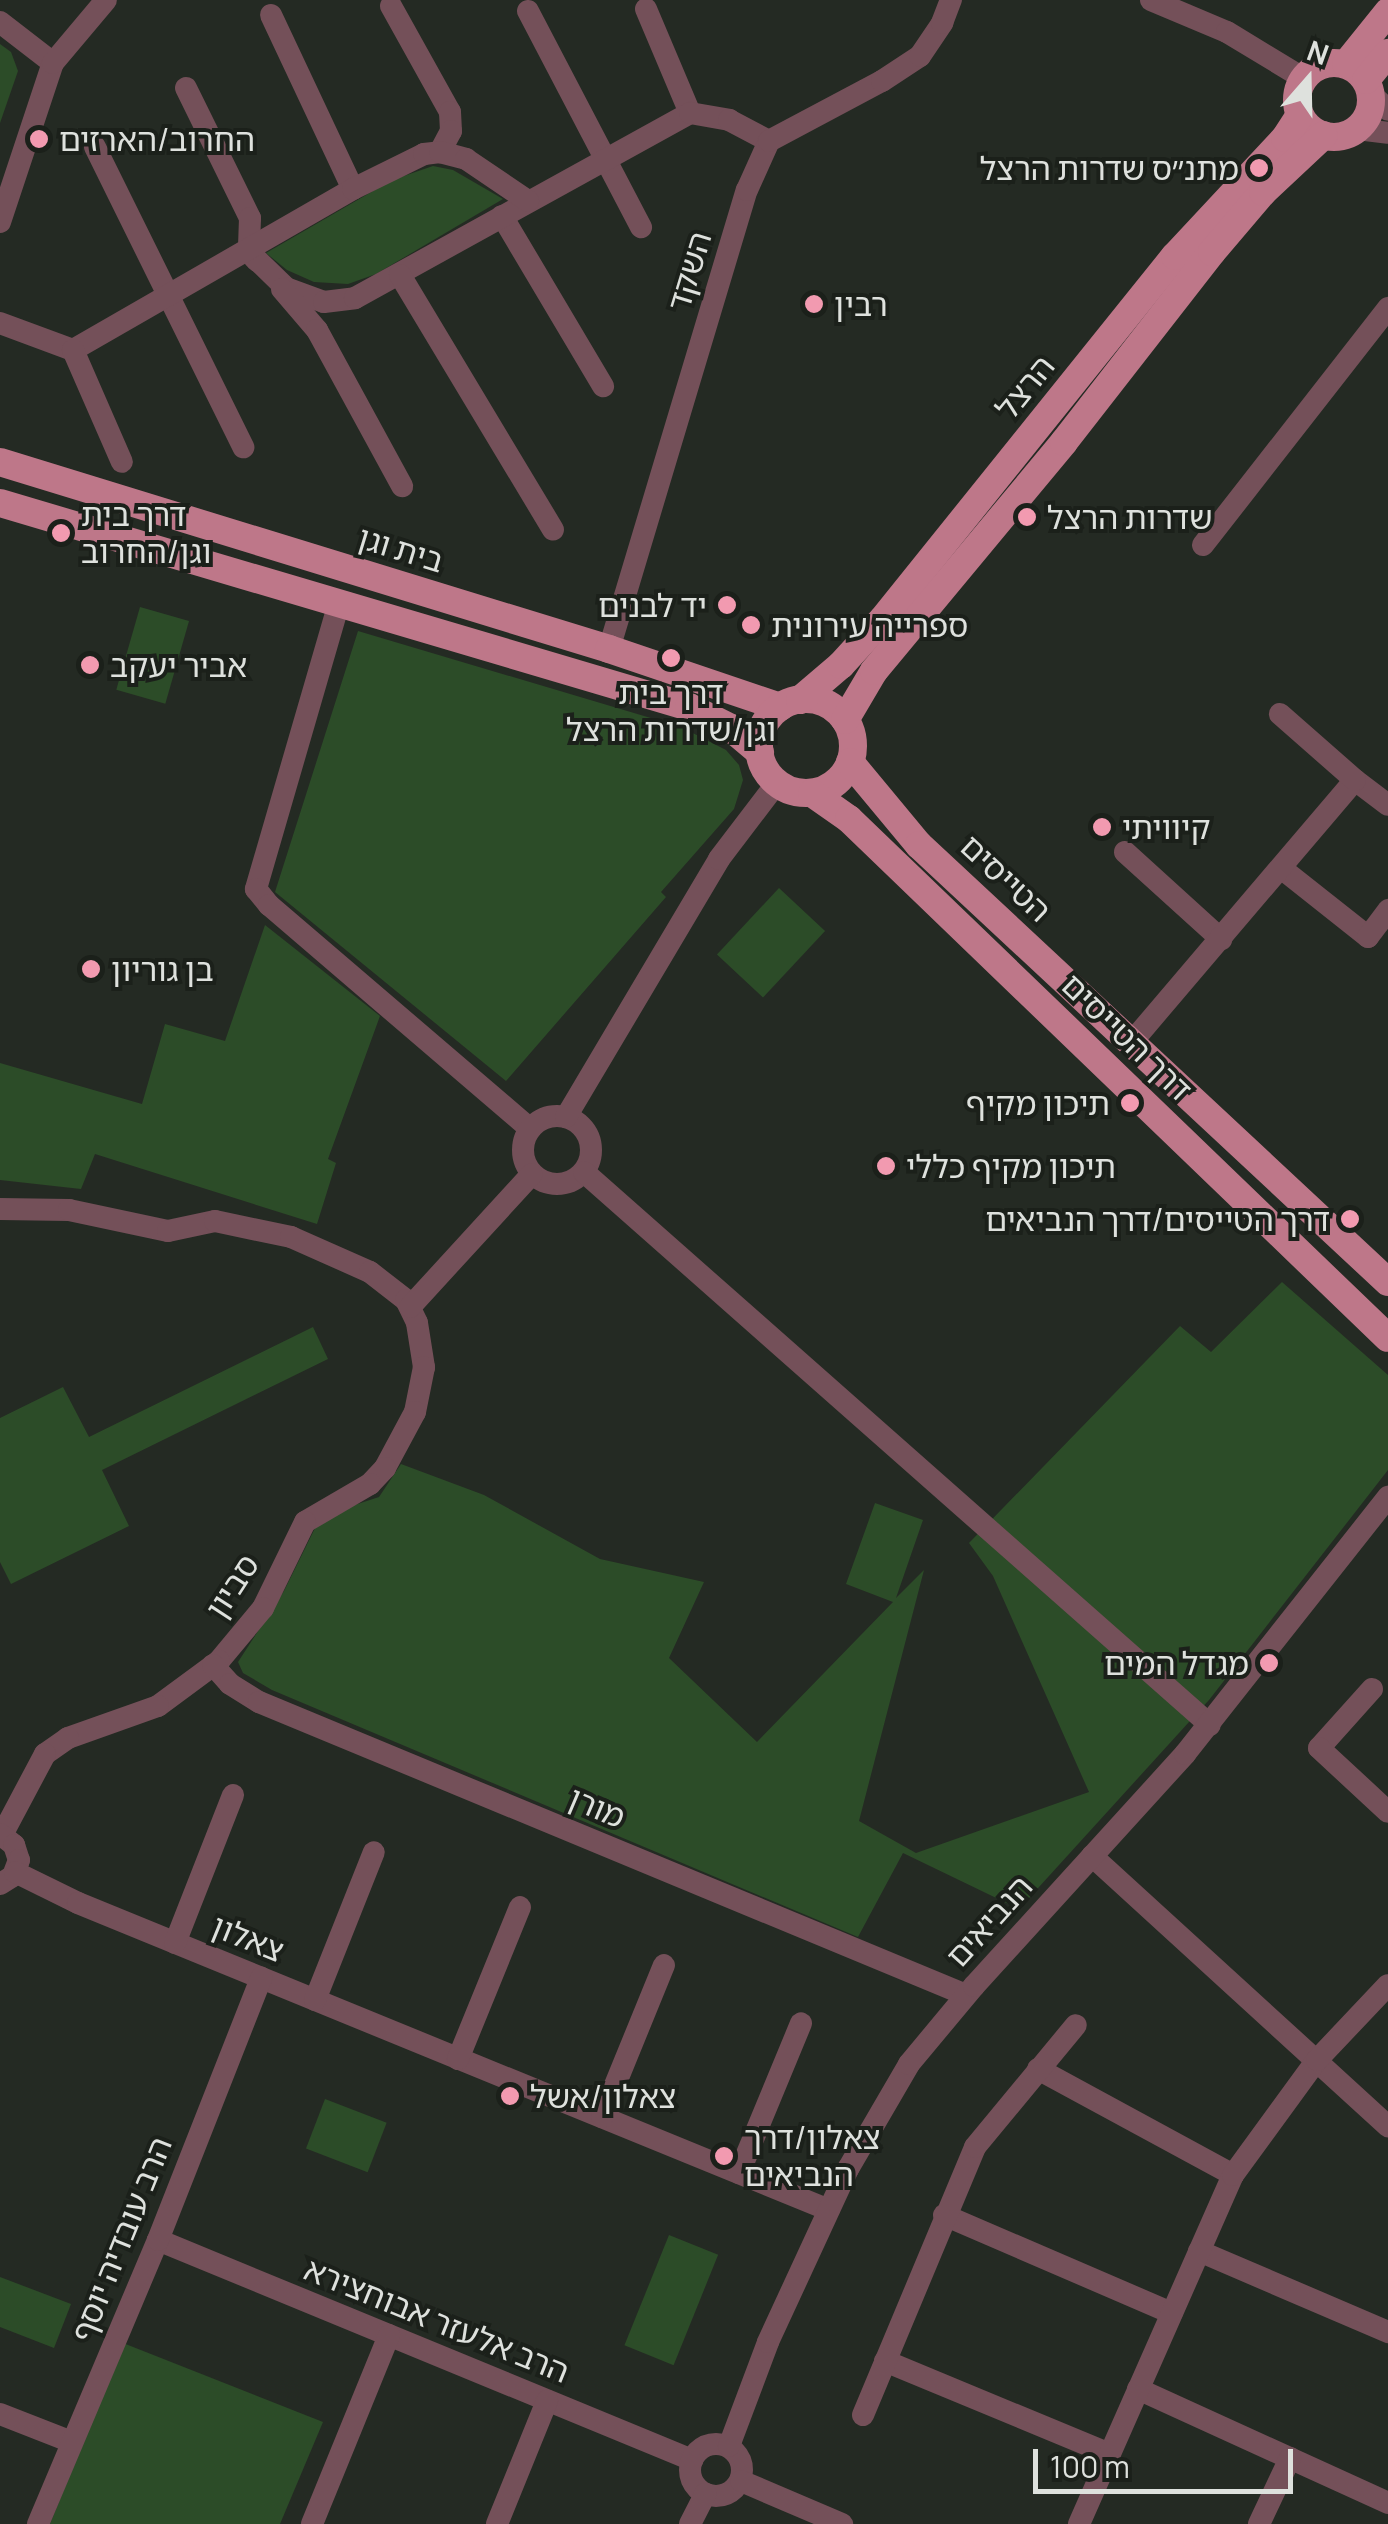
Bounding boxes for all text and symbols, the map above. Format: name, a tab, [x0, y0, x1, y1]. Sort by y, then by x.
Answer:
north arrow	[1258, 30, 1358, 130]
text: N	[1302, 31, 1334, 73]
place label: החרוב/הארזים	[59, 120, 255, 158]
marker: החרוב/הארזים	[28, 128, 50, 150]
place label: מתנ״ס שדרות הרצל	[980, 149, 1239, 187]
marker: מתנ״ס שדרות הרצל	[1248, 157, 1270, 179]
street label: השקד	[659, 227, 719, 315]
place label: רבין	[834, 285, 888, 323]
marker: רבין	[803, 293, 825, 315]
street label: הרצל	[988, 347, 1062, 427]
place label: דרך בית וגן/החרוב	[81, 496, 211, 571]
place label: שדרות הרצל	[1047, 498, 1213, 536]
marker: שדרות הרצל	[1016, 506, 1038, 528]
street label: בית וגן	[354, 518, 448, 580]
marker: דרך בית וגן/החרוב	[50, 522, 72, 544]
place label: יד לבנים	[598, 586, 707, 624]
marker: יד לבנים	[716, 594, 738, 616]
place label: ספרייה עירונית	[771, 606, 968, 644]
marker: ספרייה עירונית	[740, 614, 762, 636]
place label: אביר יעקב	[110, 646, 247, 684]
marker: דרך בית וגן/שדרות הרצל	[660, 647, 682, 669]
marker: אביר יעקב	[79, 654, 101, 676]
place label: דרך בית וגן/שדרות הרצל	[566, 674, 776, 749]
place label: קיוויתי	[1122, 808, 1210, 846]
marker: קיוויתי	[1091, 816, 1113, 838]
street label: הטייסים	[953, 826, 1059, 930]
place label: בן גוריון	[111, 950, 214, 988]
marker: בן גוריון	[80, 958, 102, 980]
street label: דרך הטייסים	[1054, 965, 1200, 1109]
place label: תיכון מקיף	[966, 1084, 1110, 1122]
marker: תיכון מקיף	[1119, 1092, 1141, 1114]
place label: תיכון מקיף כללי	[906, 1147, 1116, 1185]
marker: תיכון מקיף כללי	[875, 1155, 897, 1177]
place label: דרך הטייסים/דרך הנביאים	[985, 1200, 1330, 1238]
marker: דרך הטייסים/דרך הנביאים	[1339, 1208, 1361, 1230]
street label: סביון	[197, 1547, 267, 1625]
place label: מגדל המים	[1104, 1644, 1249, 1682]
marker: מגדל המים	[1258, 1652, 1280, 1674]
street label: מורן	[563, 1778, 631, 1836]
street label: הנביאים	[938, 1867, 1040, 1975]
street label: צאלון	[206, 1906, 290, 1970]
place label: צאלון/אשל	[530, 2077, 676, 2115]
marker: צאלון/אשל	[499, 2085, 521, 2107]
place label: צאלון/דרך הנביאים	[744, 2119, 881, 2194]
street label: הרב עובדיה יוסף	[62, 2131, 180, 2347]
marker: צאלון/דרך הנביאים	[713, 2145, 735, 2167]
street label: הרב אלעזר אבוחצירא	[299, 2249, 575, 2391]
scale bar	[1038, 2429, 1298, 2491]
text: 100 m	[1050, 2446, 1130, 2487]

